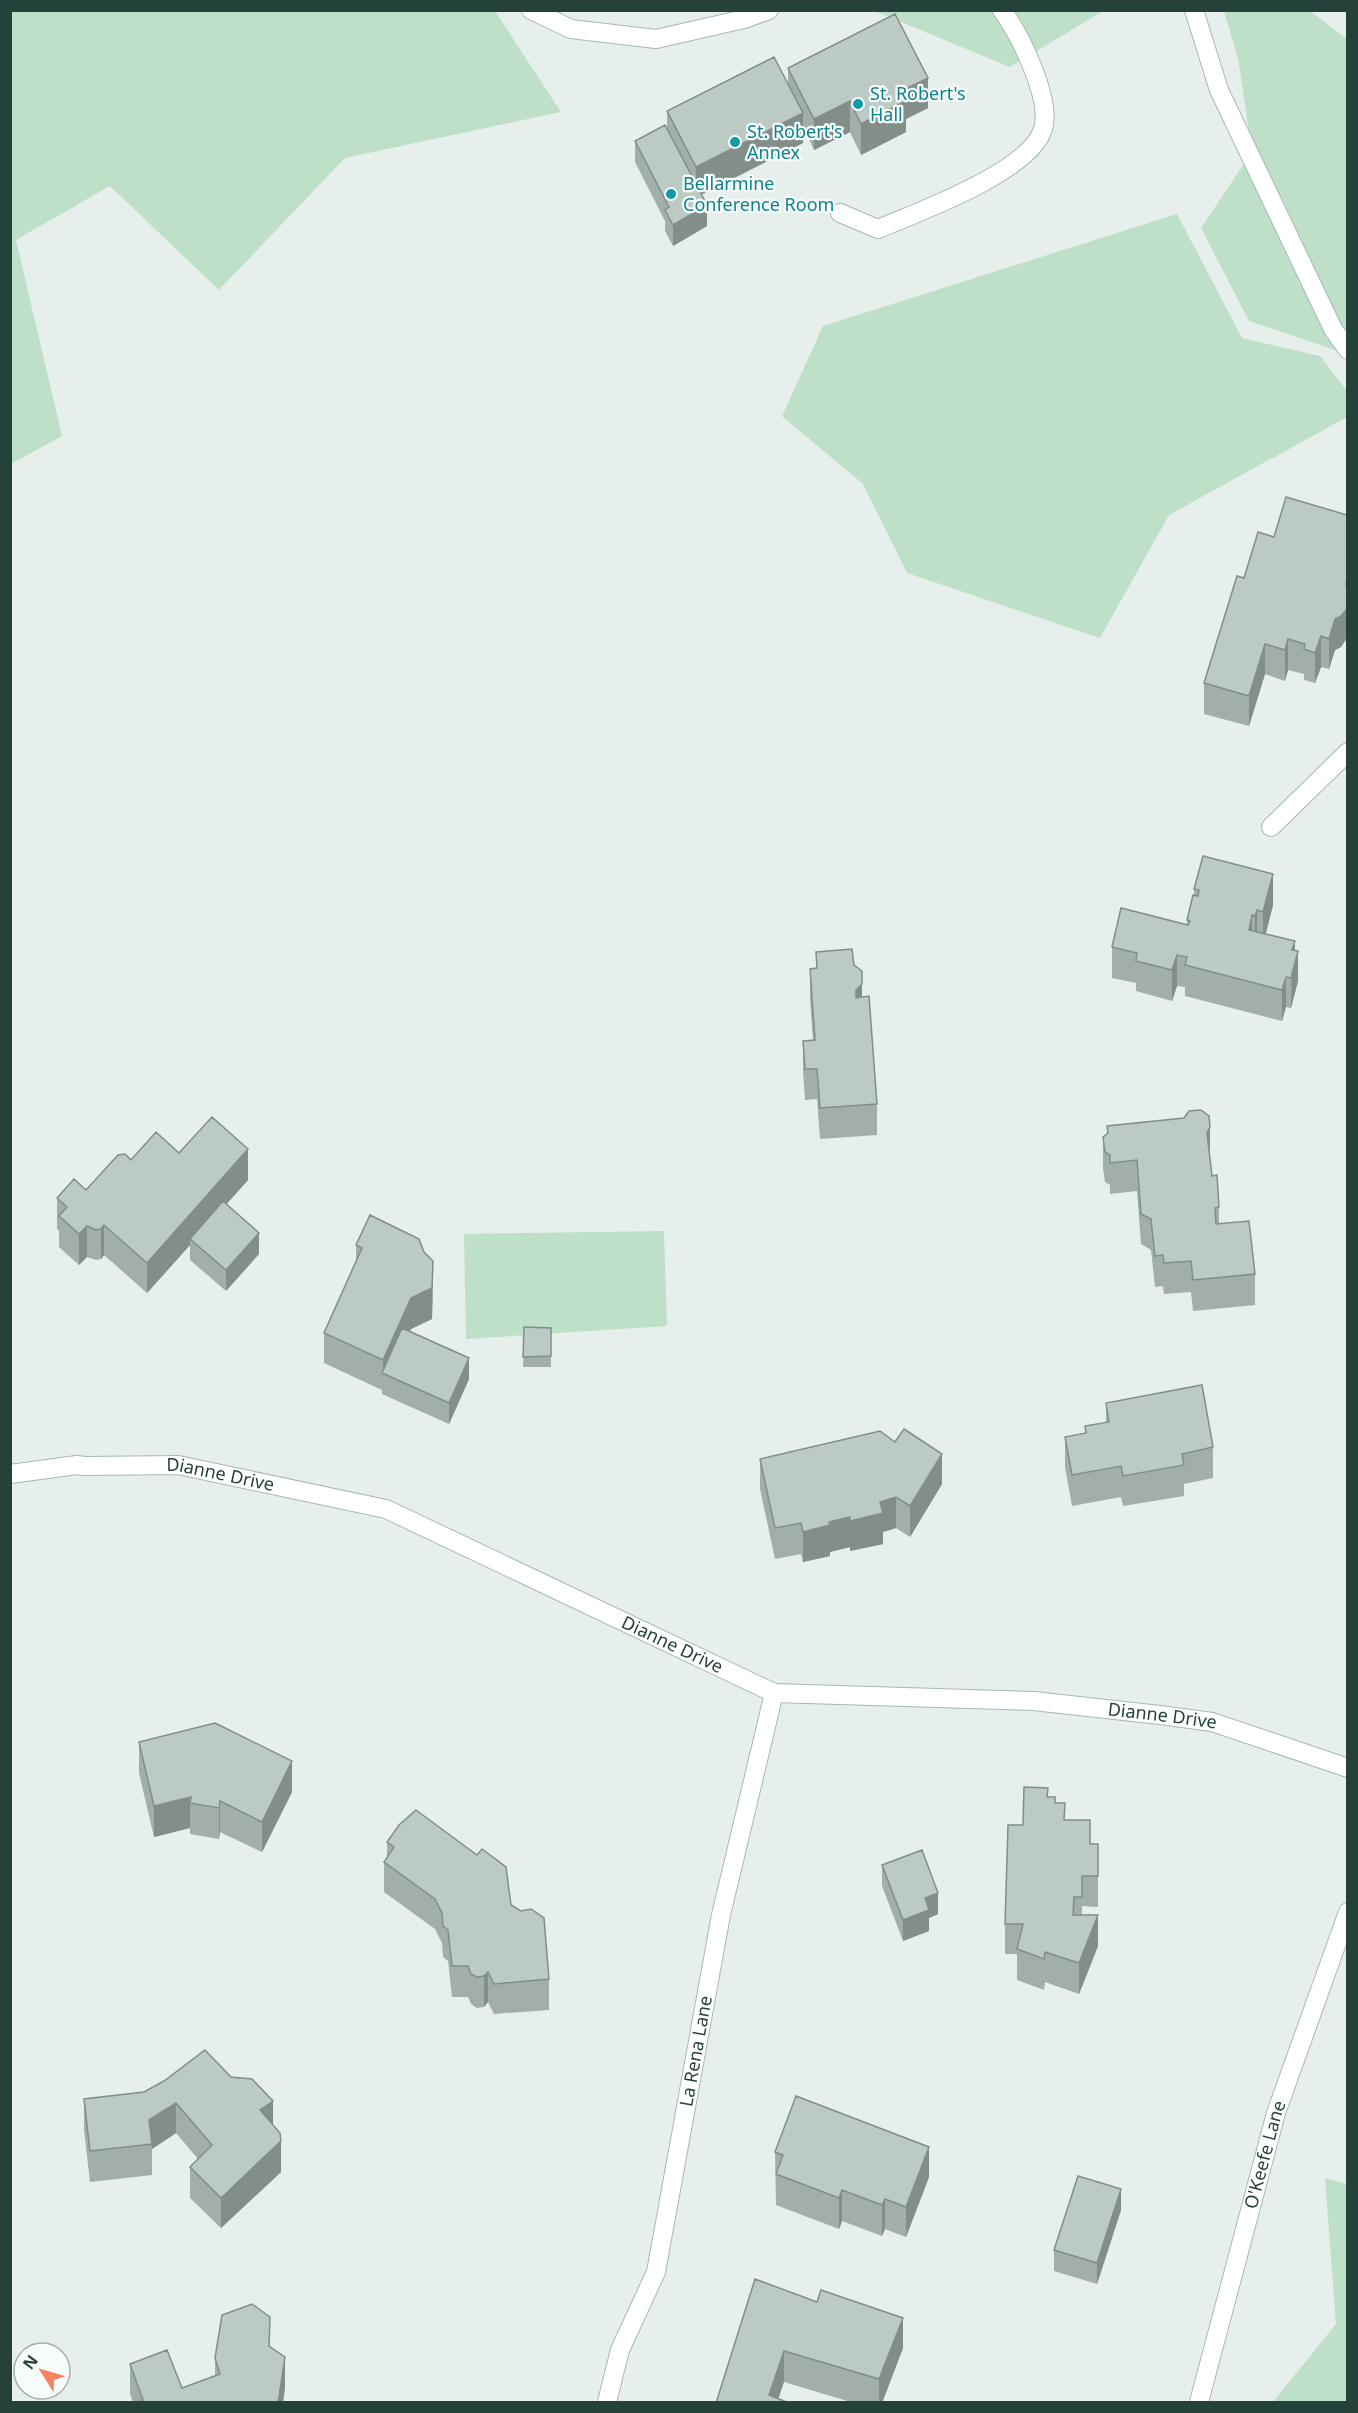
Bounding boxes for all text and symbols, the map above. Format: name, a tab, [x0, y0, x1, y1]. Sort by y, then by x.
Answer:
place label: St. Robert's Hall	[870, 81, 966, 126]
marker: St. Robert's Hall	[851, 97, 865, 111]
place label: St. Robert's Annex	[747, 119, 843, 164]
marker: St. Robert's Annex	[728, 135, 742, 149]
place label: Bellarmine Conference Room	[683, 171, 834, 216]
marker: Bellarmine Conference Room	[664, 187, 678, 201]
street label: Dianne Drive	[166, 1452, 277, 1496]
street label: Dianne Drive	[618, 1609, 727, 1678]
street label: Dianne Drive	[1107, 1696, 1218, 1734]
street label: La Rena Lane	[673, 1994, 717, 2108]
street label: O'Keefe Lane	[1238, 2097, 1291, 2211]
north arrow	[12, 2341, 72, 2401]
text: N	[17, 2350, 43, 2374]

